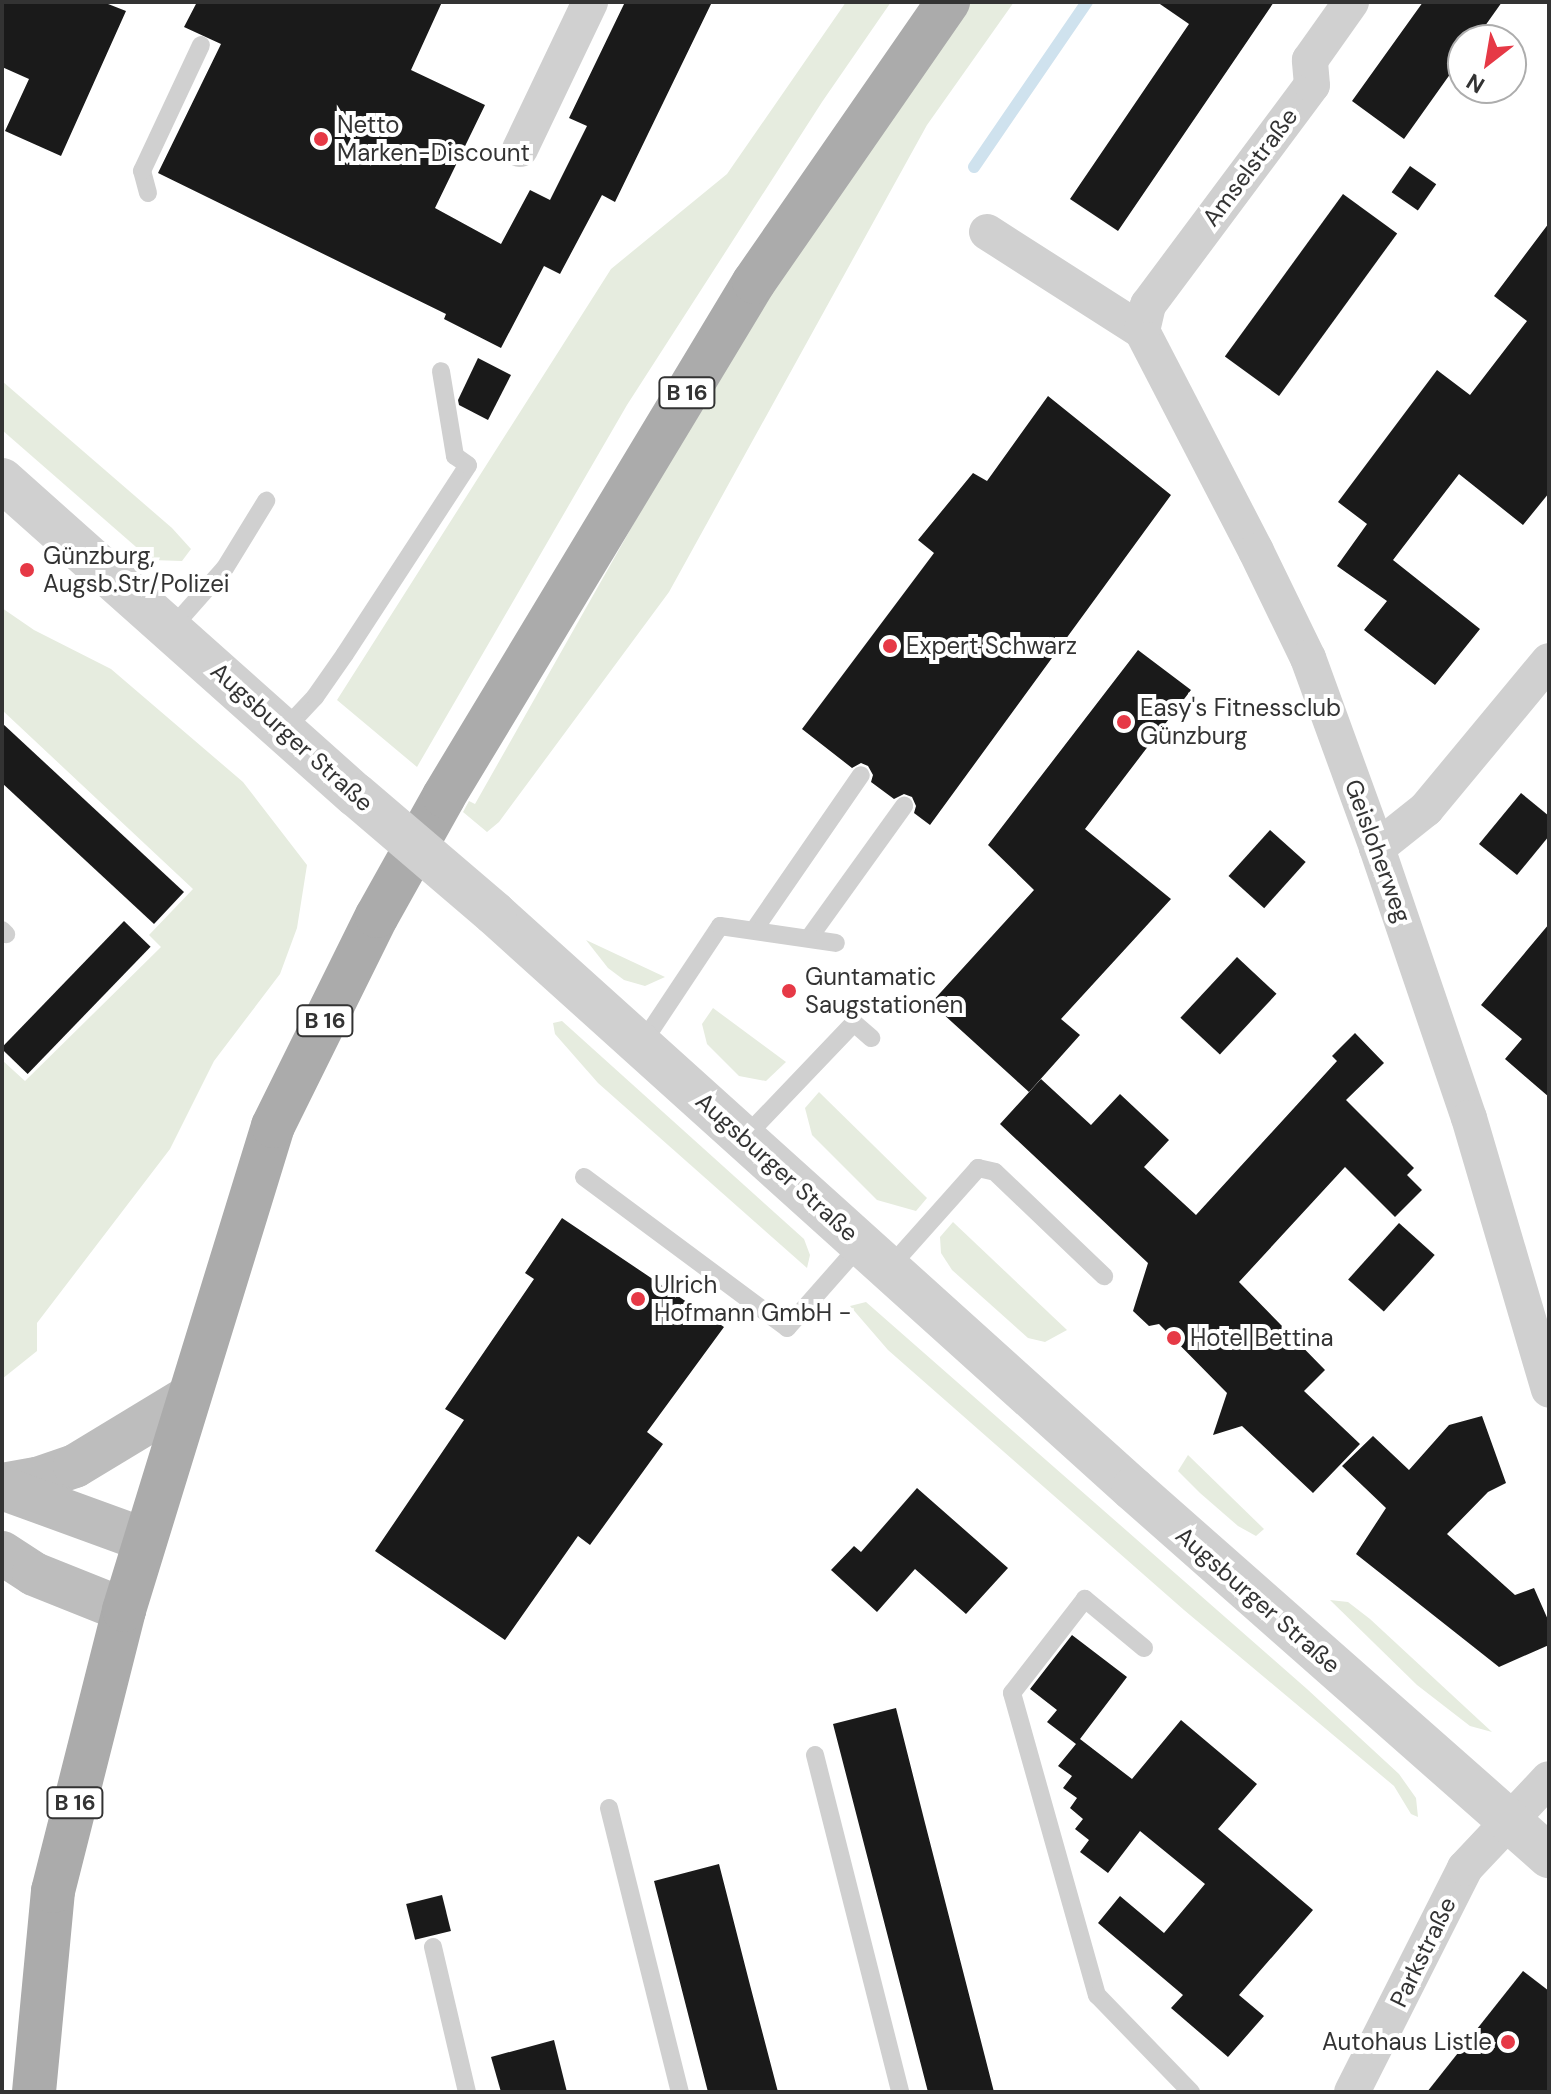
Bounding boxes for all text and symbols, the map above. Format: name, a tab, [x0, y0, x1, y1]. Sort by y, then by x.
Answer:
north arrow	[1447, 24, 1527, 104]
text: N	[1461, 67, 1490, 100]
street label: Amselstraße	[1196, 102, 1304, 232]
place label: Netto Marken-Discount	[337, 111, 530, 167]
marker: Netto Marken-Discount	[312, 130, 330, 148]
road number: B 16	[657, 375, 717, 411]
place label: Günzburg, Augsb.Str/Polizei	[43, 542, 230, 598]
marker: Günzburg, Augsb.Str/Polizei	[18, 561, 36, 579]
place label: Expert Schwarz	[906, 632, 1077, 660]
marker: Expert Schwarz	[881, 637, 899, 655]
street label: Augsburger Straße	[205, 657, 379, 817]
place label: Easy's Fitnessclub Günzburg	[1140, 694, 1341, 750]
marker: Easy's Fitnessclub Günzburg	[1115, 713, 1133, 731]
street label: Geisloherweg	[1339, 775, 1417, 927]
place label: Guntamatic Saugstationen	[805, 963, 963, 1019]
marker: Guntamatic Saugstationen	[780, 982, 798, 1000]
road number: B 16	[295, 1003, 355, 1039]
street label: Augsburger Straße	[690, 1087, 864, 1247]
place label: Ulrich Hofmann GmbH -	[654, 1271, 851, 1327]
marker: Ulrich Hofmann GmbH -	[629, 1290, 647, 1308]
place label: Hotel Bettina	[1190, 1324, 1334, 1352]
marker: Hotel Bettina	[1165, 1329, 1183, 1347]
street label: Augsburger Straße	[1170, 1521, 1346, 1679]
road number: B 16	[45, 1785, 105, 1821]
street label: Parkstraße	[1384, 1892, 1462, 2012]
place label: Autohaus Listle	[1322, 2028, 1492, 2056]
marker: Autohaus Listle	[1499, 2033, 1517, 2051]

